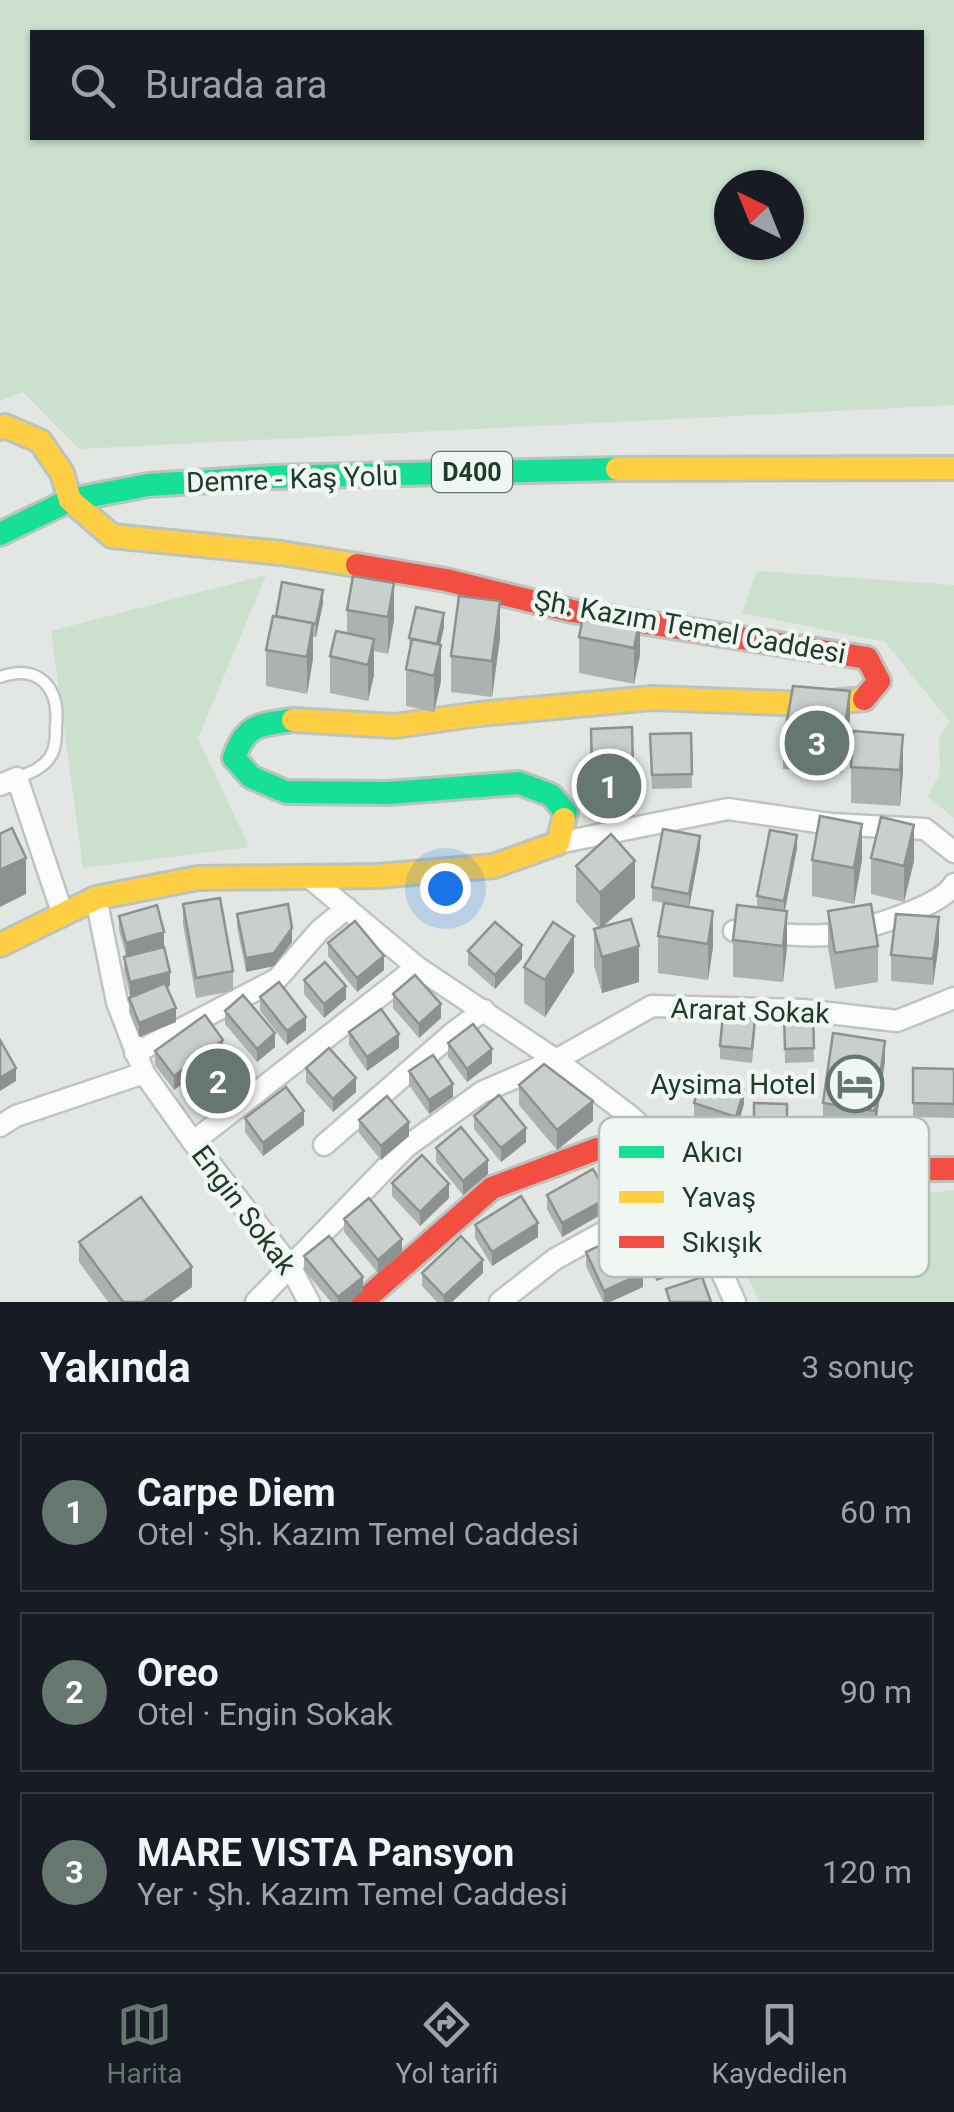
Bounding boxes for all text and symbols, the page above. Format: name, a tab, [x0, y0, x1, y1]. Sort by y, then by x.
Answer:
search box	[30, 30, 924, 140]
icon: search	[65, 58, 120, 113]
text: Burada ara	[145, 63, 327, 107]
north arrow	[714, 170, 804, 260]
road number: D400	[432, 452, 512, 492]
street label: Demre - Kaş Yolu	[186, 459, 398, 499]
street label: Şh. Kazım Temel Caddesi	[532, 583, 848, 671]
pin: 3	[784, 706, 850, 780]
pin: 1	[576, 748, 642, 824]
your location	[420, 863, 471, 914]
street label: Ararat Sokak	[670, 992, 831, 1030]
pin: 2	[186, 1044, 250, 1118]
hotel icon: Aysima Hotel	[825, 1054, 885, 1114]
place label: Aysima Hotel	[650, 1068, 816, 1101]
legend	[599, 1117, 929, 1277]
text: Akıcı	[682, 1136, 743, 1169]
street label: Engin Sokak	[185, 1139, 304, 1281]
text: Yavaş	[682, 1181, 756, 1214]
text: Sıkışık	[682, 1226, 763, 1259]
text: Yakında	[40, 1343, 191, 1392]
text: 3 sonuç	[801, 1348, 914, 1386]
text: Carpe Diem	[137, 1471, 336, 1515]
text: 1	[65, 1493, 84, 1531]
text: 60 m	[840, 1493, 912, 1531]
text: Otel · Şh. Kazım Temel Caddesi	[137, 1515, 579, 1553]
text: Oreo	[137, 1651, 219, 1695]
text: 2	[65, 1673, 84, 1711]
text: 90 m	[840, 1673, 912, 1711]
text: Otel · Engin Sokak	[137, 1695, 393, 1733]
text: MARE VISTA Pansyon	[137, 1831, 514, 1875]
text: 3	[65, 1853, 84, 1891]
text: 120 m	[822, 1853, 912, 1891]
text: Yer · Şh. Kazım Temel Caddesi	[137, 1875, 568, 1913]
tab: Harita	[107, 1997, 182, 2090]
tab: Yol tarifi	[395, 1997, 498, 2090]
tab: Kaydedilen	[711, 1997, 847, 2090]

